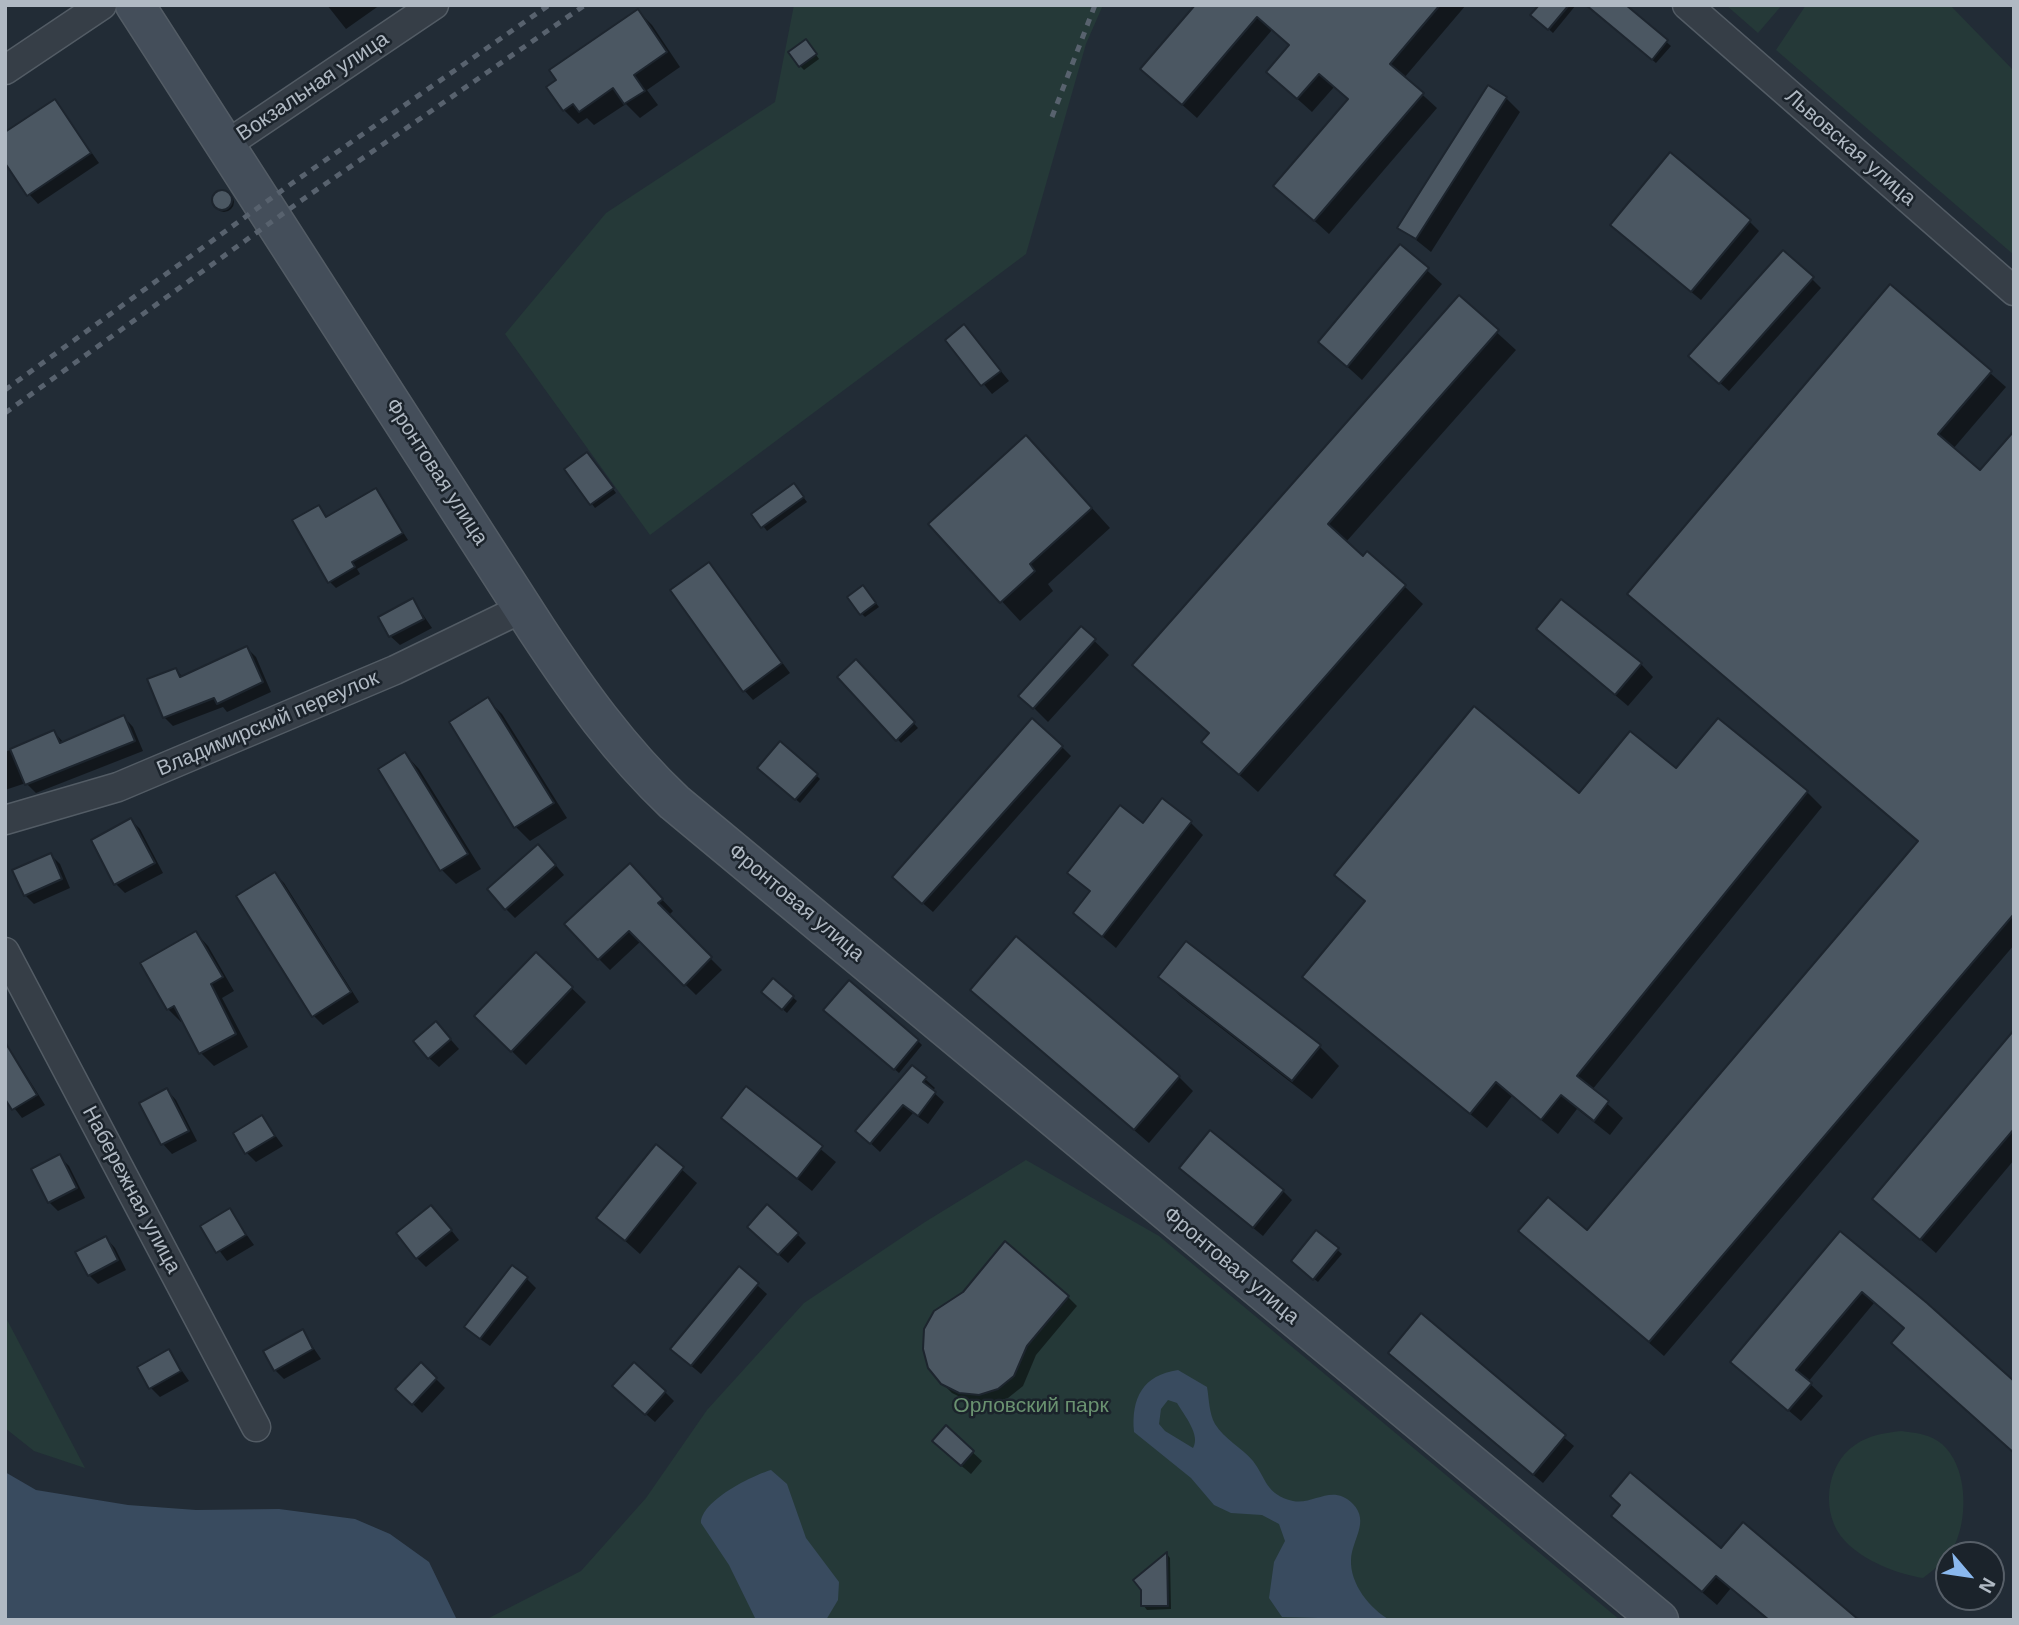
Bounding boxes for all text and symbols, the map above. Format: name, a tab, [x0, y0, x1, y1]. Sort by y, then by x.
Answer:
street label: Вокзальная улица	[232, 27, 394, 147]
street label: Львовская улица	[1779, 84, 1921, 212]
street label: Фронтовая улица	[379, 394, 493, 550]
street label: Владимирский переулок	[153, 666, 383, 782]
street label: Фронтовая улица	[723, 839, 869, 967]
street label: Набережная улица	[76, 1102, 186, 1278]
street label: Фронтовая улица	[1158, 1202, 1304, 1330]
park label: Орловский парк	[953, 1393, 1109, 1419]
north arrow	[1935, 1541, 2005, 1611]
text: N	[1975, 1574, 2000, 1597]

